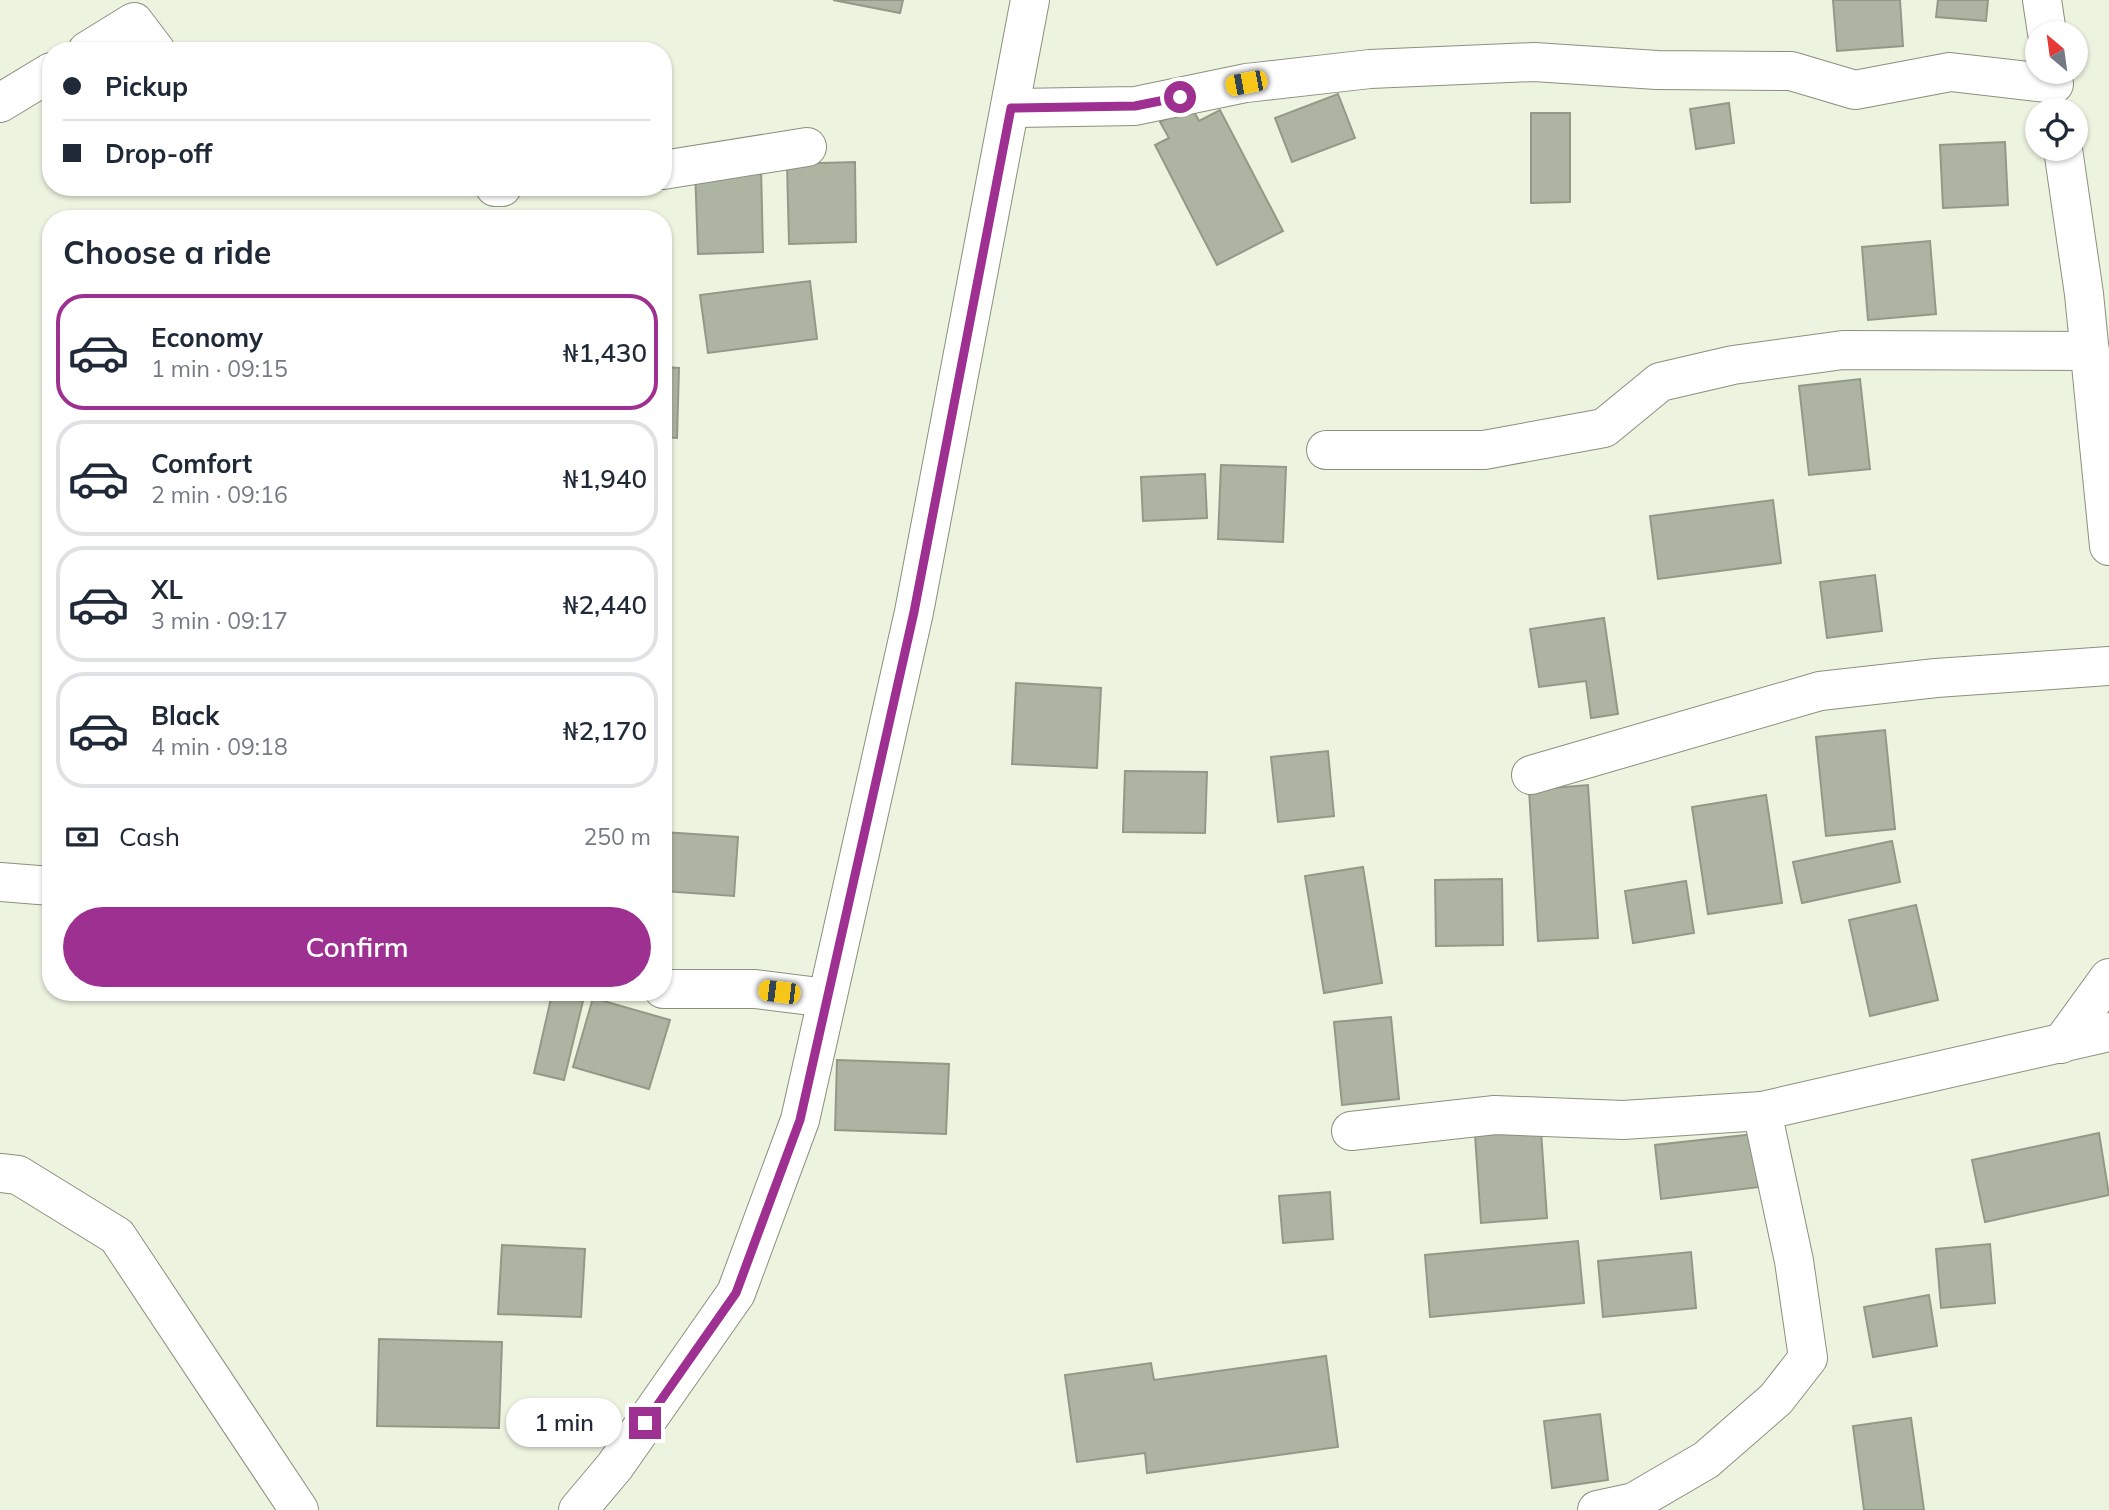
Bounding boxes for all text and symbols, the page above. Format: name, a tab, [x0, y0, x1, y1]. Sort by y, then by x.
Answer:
north arrow	[2025, 21, 2088, 84]
map controls	[2025, 21, 2088, 161]
car	[1224, 69, 1269, 97]
text: Pickup	[105, 70, 188, 103]
route start	[1164, 81, 1196, 113]
button: locate	[2025, 98, 2088, 161]
text: Drop-off	[105, 137, 212, 170]
text: Choose a ride	[63, 232, 271, 272]
icon: car	[67, 321, 130, 384]
text: Economy	[151, 321, 263, 354]
text: ₦1,430	[563, 336, 647, 369]
text: 1 min · 09:15	[151, 354, 288, 383]
icon: car	[67, 447, 130, 510]
text: Comfort	[151, 447, 252, 480]
text: ₦1,940	[563, 462, 647, 495]
text: 2 min · 09:16	[151, 480, 288, 509]
icon: car	[67, 573, 130, 636]
text: XL	[151, 573, 183, 606]
text: ₦2,440	[563, 588, 647, 621]
text: 3 min · 09:17	[151, 606, 288, 635]
icon: car	[67, 699, 130, 762]
text: Black	[151, 699, 219, 732]
text: ₦2,170	[563, 714, 647, 747]
text: 4 min · 09:18	[151, 732, 288, 761]
icon: cash	[63, 818, 101, 856]
text: Cash	[119, 820, 180, 853]
text: 250 m	[583, 822, 651, 851]
button: Confirm	[63, 907, 651, 987]
car	[757, 979, 802, 1005]
callout: 1 min	[505, 1398, 620, 1448]
route end	[629, 1407, 661, 1439]
text: 1 min	[534, 1408, 594, 1437]

